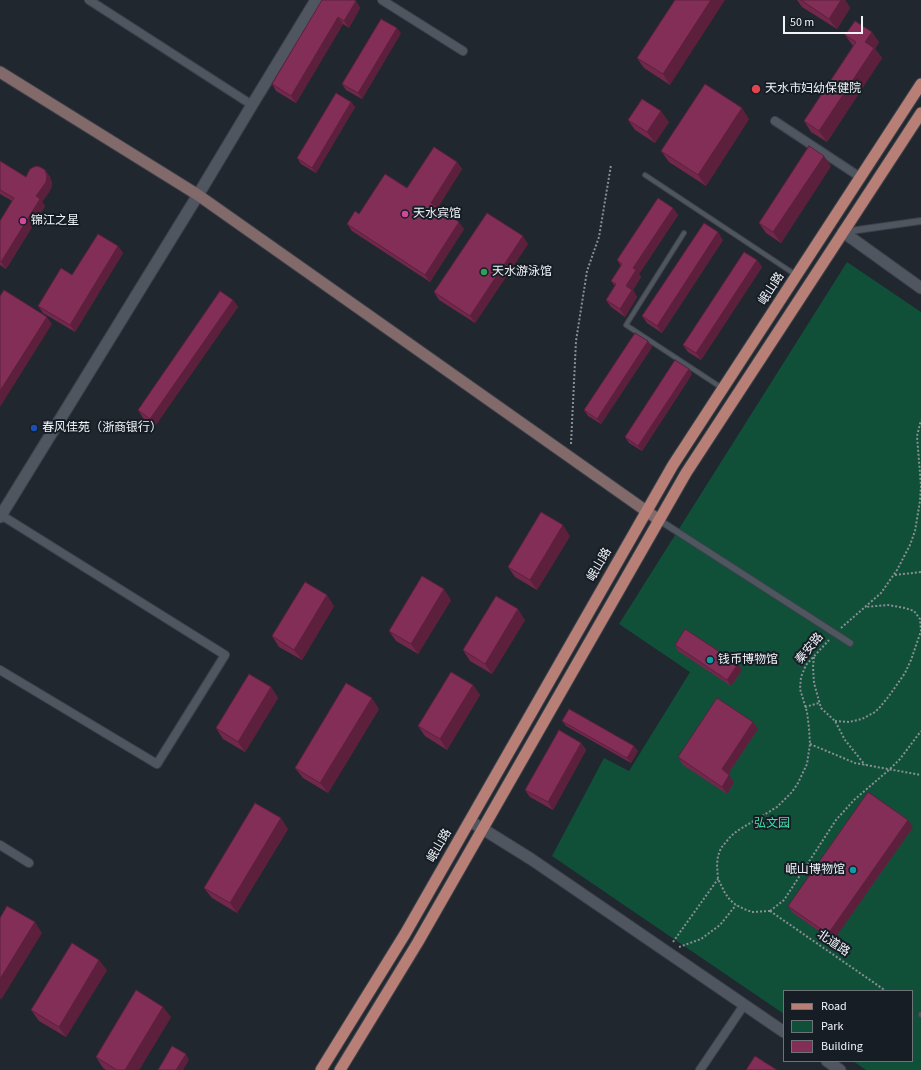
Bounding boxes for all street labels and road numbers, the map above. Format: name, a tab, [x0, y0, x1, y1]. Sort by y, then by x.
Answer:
street label: 岷山路	[756, 270, 788, 308]
street label: 岷山路	[585, 546, 615, 584]
street label: 秦安路	[793, 631, 827, 667]
street label: 岷山路	[425, 827, 455, 865]
street label: 北道路	[814, 928, 852, 960]

